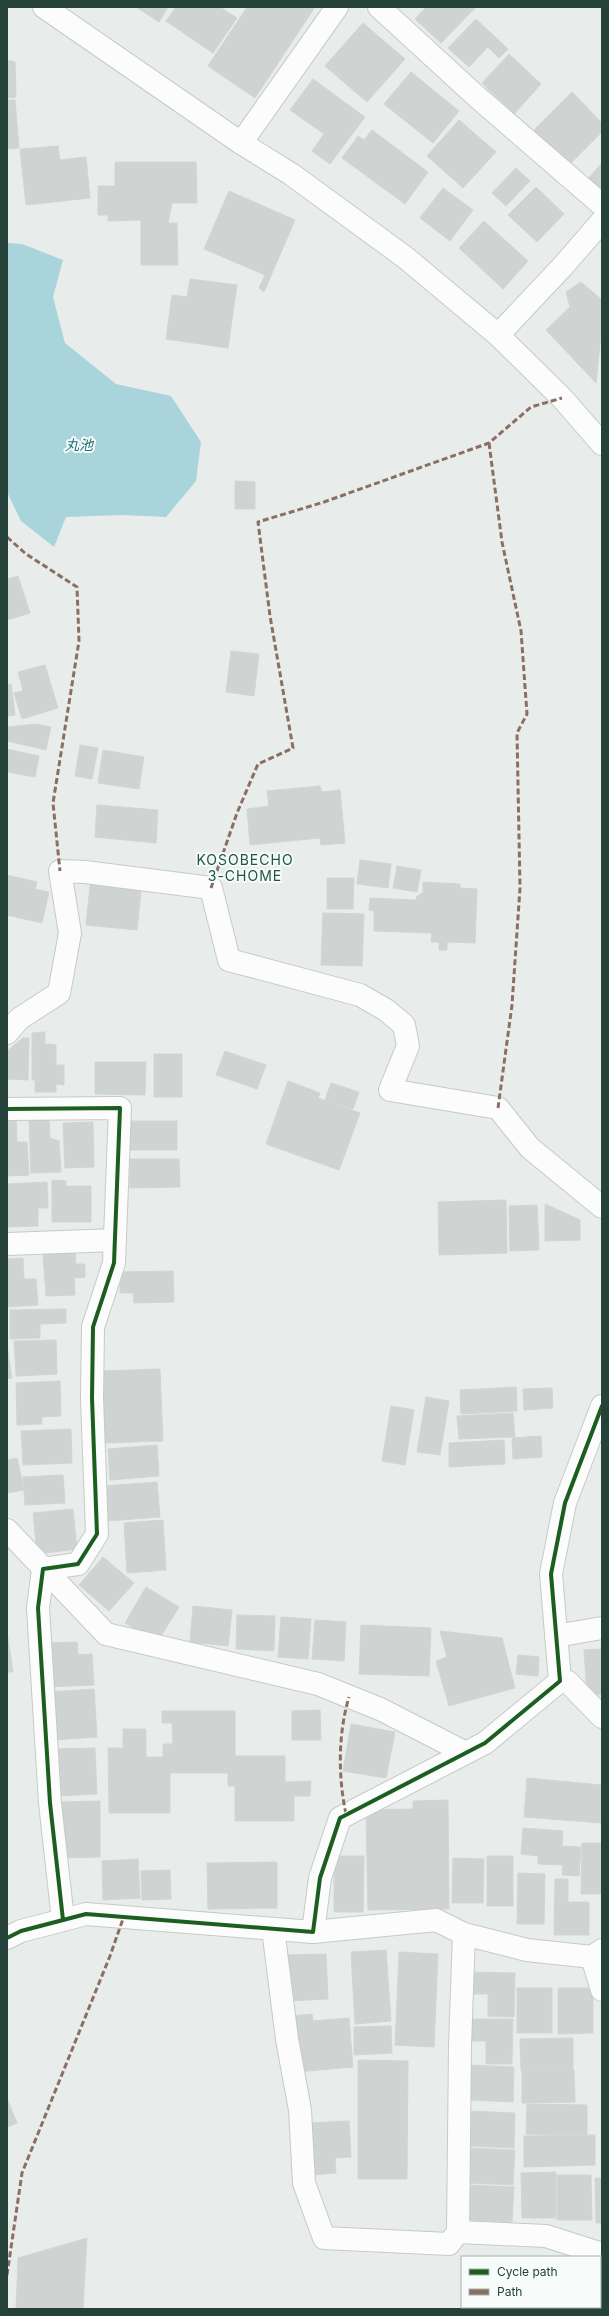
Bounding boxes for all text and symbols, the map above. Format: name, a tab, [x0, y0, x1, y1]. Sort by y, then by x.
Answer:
water label: 丸池	[65, 436, 95, 453]
district label: KOSOBECHO 3-CHOME	[196, 851, 294, 884]
legend	[461, 2256, 601, 2308]
text: Cycle path	[497, 2264, 558, 2279]
text: Path	[497, 2284, 522, 2299]

